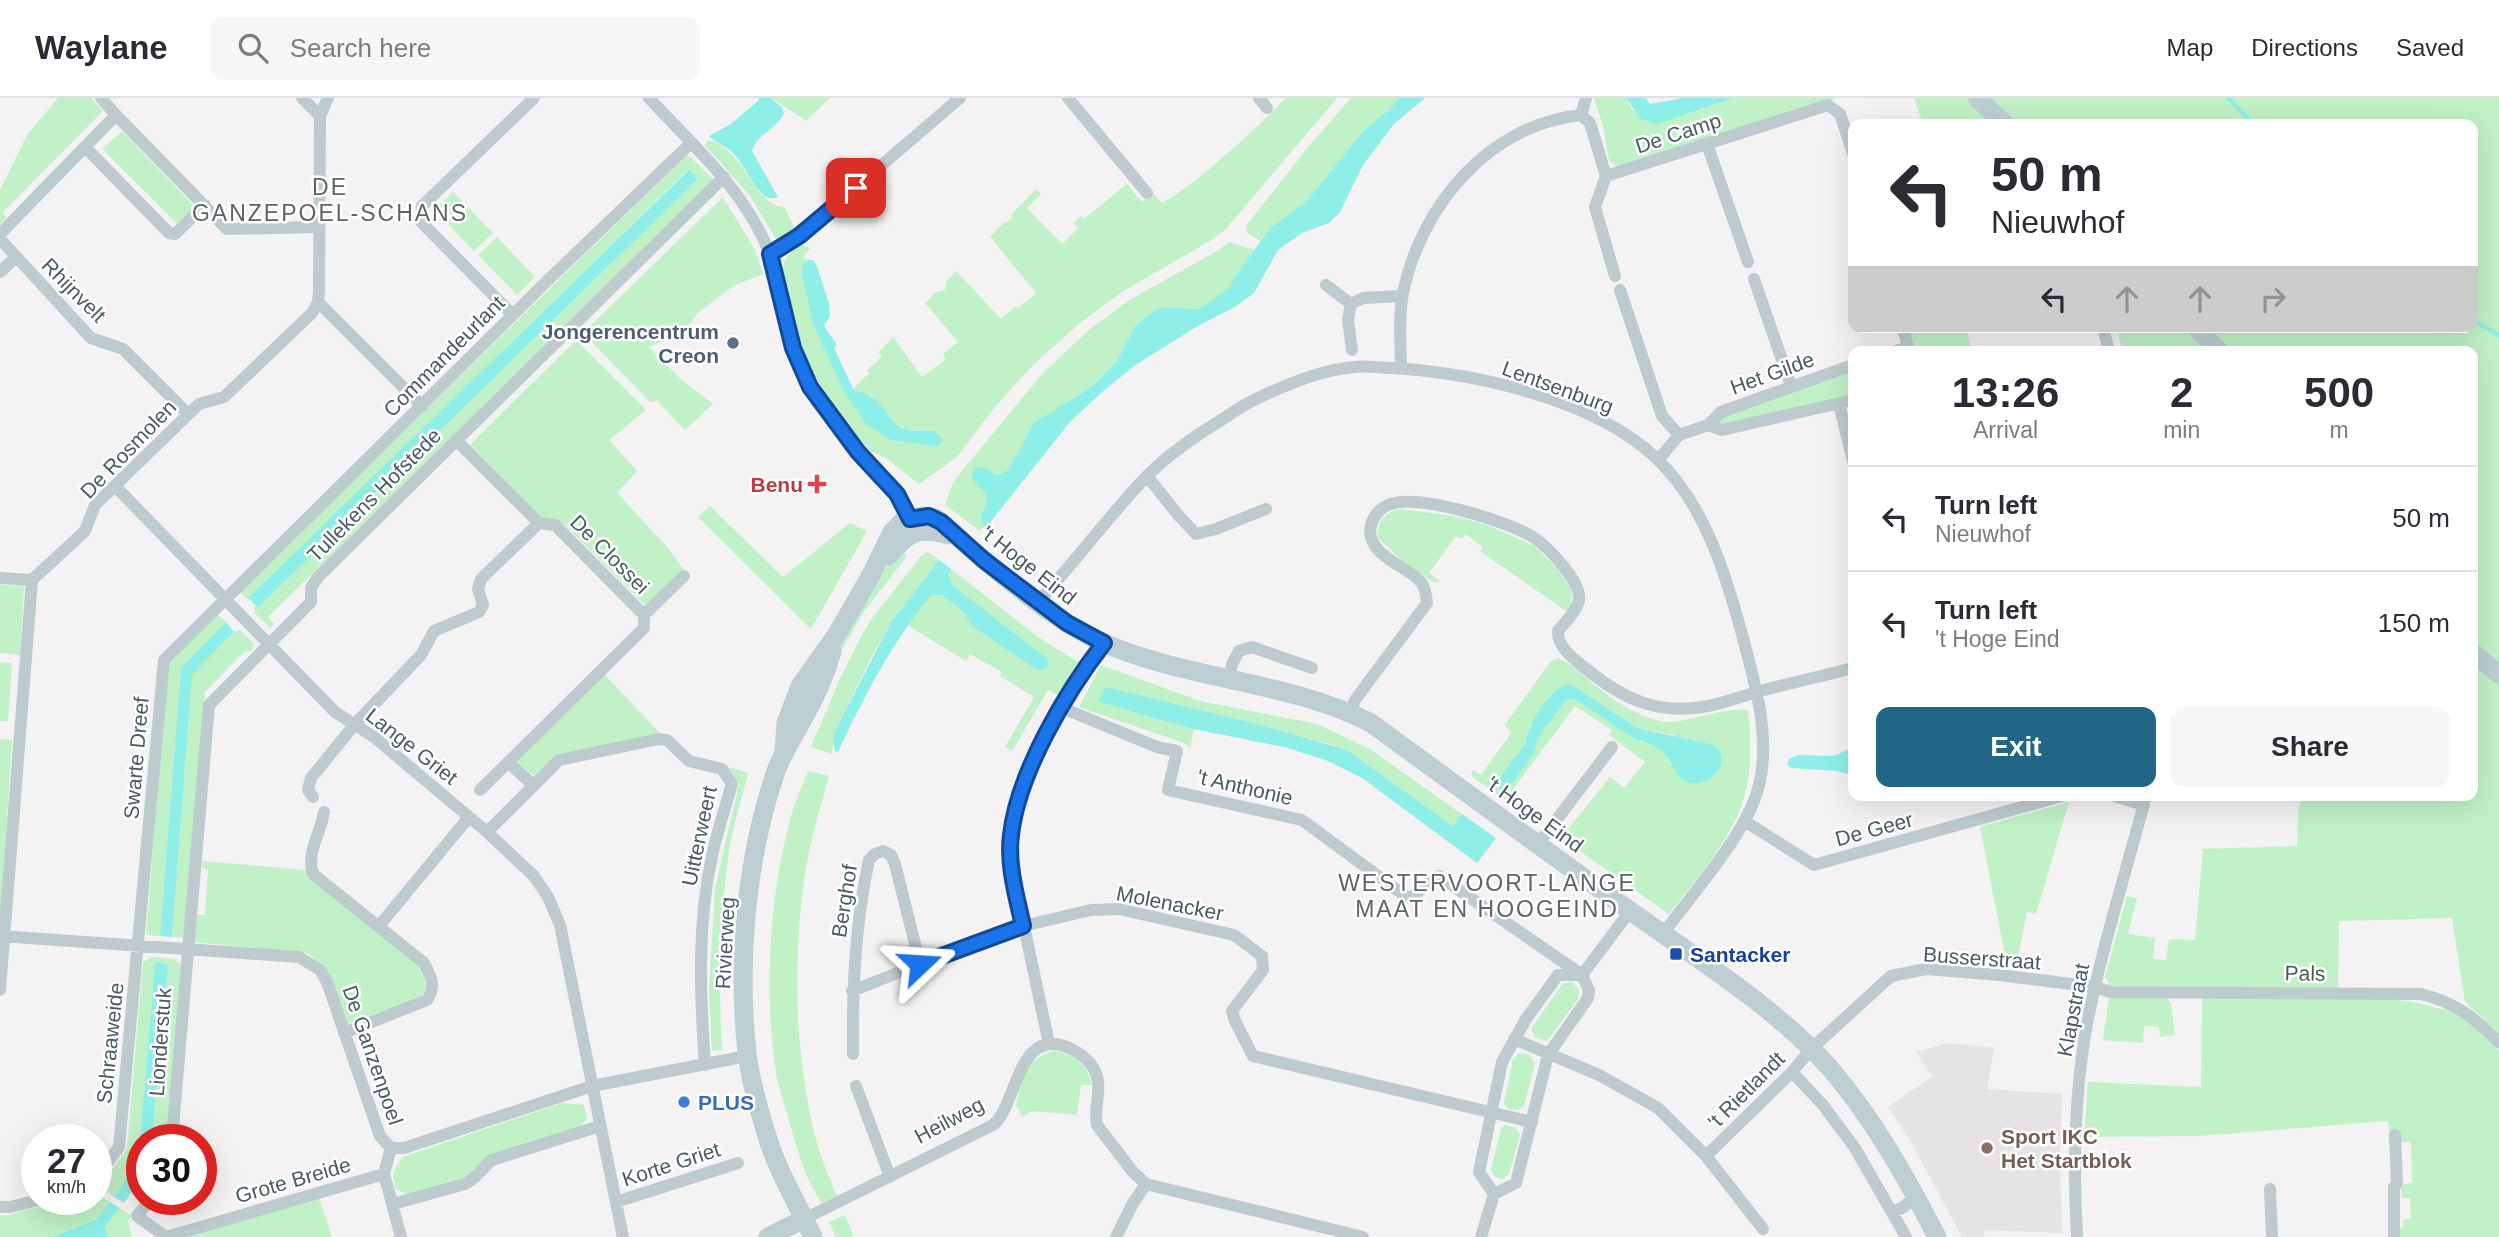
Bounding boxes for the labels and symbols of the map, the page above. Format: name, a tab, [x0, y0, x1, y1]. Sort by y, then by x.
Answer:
street label: De Camp	[1632, 108, 1724, 158]
pin	[826, 158, 886, 218]
district label: DE GANZEPOEL-SCHANS	[192, 174, 468, 226]
street label: Rhijnvelt	[37, 253, 111, 327]
street label: Commandeurlant	[379, 291, 509, 421]
place label: Jongerencentrum Creon	[542, 320, 719, 367]
marker: Jongerencentrum Creon	[725, 335, 741, 351]
street label: Het Gilde	[1727, 347, 1817, 399]
street label: Lentsenburg	[1499, 356, 1617, 418]
street label: De Rosmolen	[76, 395, 180, 503]
street label: Tullekens Hofstede	[303, 424, 445, 566]
place label: Benu	[751, 473, 803, 496]
marker: Benu	[809, 476, 825, 492]
street label: De Clossei	[566, 510, 654, 598]
street label: 't Hoge Eind	[977, 521, 1081, 609]
street label: Swarte Dreef	[119, 696, 153, 820]
street label: Lange Griet	[362, 703, 462, 789]
street label: 't Anthonie	[1195, 765, 1295, 809]
street label: 't Hoge Eind	[1482, 771, 1588, 857]
street label: Uitterweert	[677, 784, 721, 888]
street label: De Geer	[1833, 808, 1915, 850]
street label: Berghof	[827, 863, 861, 939]
district label: WESTERVOORT-LANGE MAAT EN HOOGEIND	[1338, 870, 1636, 922]
street label: Molenacker	[1115, 881, 1225, 925]
street label: Rivierweg	[711, 896, 739, 990]
position arrow	[883, 927, 957, 1001]
street label: Busserstraat	[1922, 942, 2042, 974]
place label: Santacker	[1690, 943, 1790, 966]
marker: Santacker	[1668, 946, 1684, 962]
street label: Klapstraat	[2053, 961, 2093, 1059]
street label: Pals	[2284, 961, 2326, 985]
street label: Schraaweide	[92, 981, 128, 1105]
street label: De Ganzenpoel	[338, 982, 408, 1128]
street label: Lionderstuk	[145, 987, 175, 1097]
street label: 't Rietlandt	[1703, 1047, 1789, 1133]
place label: PLUS	[698, 1091, 754, 1114]
street label: Heilweg	[911, 1092, 987, 1148]
marker: PLUS	[676, 1094, 692, 1110]
speed limit sign: 30	[126, 1124, 217, 1215]
place label: Sport IKC Het Startblok	[2001, 1125, 2132, 1172]
street label: Korte Griet	[619, 1137, 723, 1191]
marker: Sport IKC Het Startblok	[1979, 1140, 1995, 1156]
street label: Grote Breide	[233, 1153, 353, 1207]

